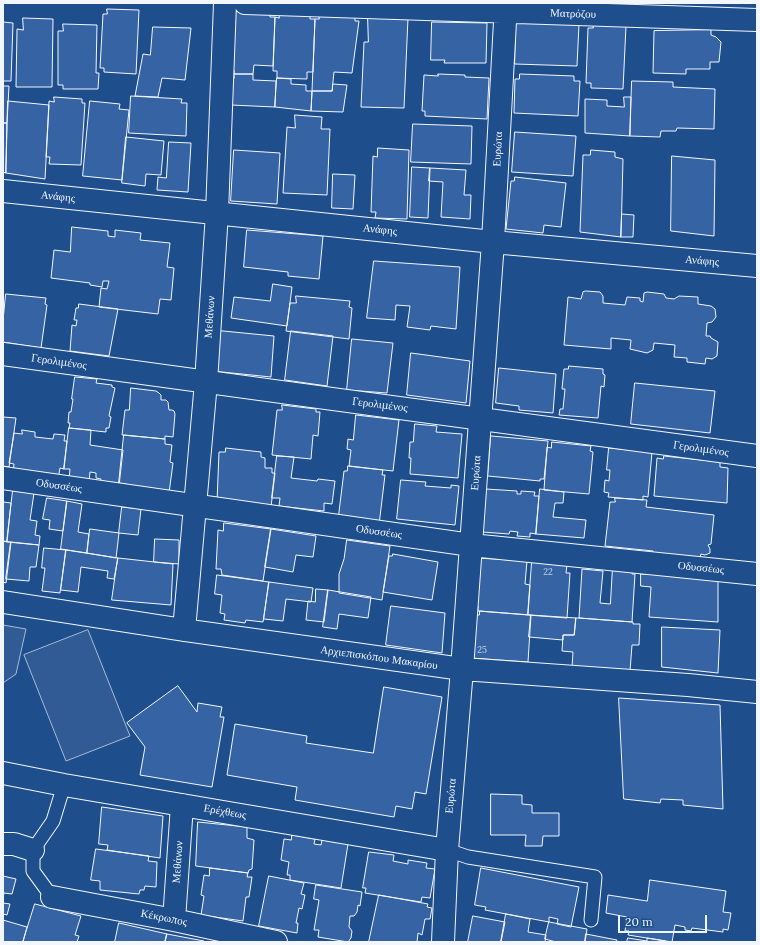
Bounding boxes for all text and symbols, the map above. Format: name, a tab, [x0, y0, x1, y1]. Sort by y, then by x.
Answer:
street label: Ματρόζου	[550, 7, 596, 21]
street label: Ευρώτα	[490, 131, 506, 167]
street label: Ανάφης	[40, 189, 76, 205]
street label: Ανάφης	[362, 222, 398, 238]
street label: Ανάφης	[684, 253, 720, 269]
street label: Μεθάνων	[202, 295, 218, 339]
street label: Γερολιμένος	[30, 352, 88, 372]
street label: Γερολιμένος	[351, 395, 409, 415]
street label: Γερολιμένος	[672, 439, 730, 459]
street label: Ευρώτα	[468, 455, 484, 491]
street label: Οδυσσέως	[35, 476, 83, 496]
street label: Οδυσσέως	[355, 522, 403, 542]
street label: Οδυσσέως	[677, 559, 725, 577]
house number: 22	[543, 567, 553, 577]
street label: Αρχιεπισκόπου Μακαρίου	[320, 643, 438, 673]
house number: 25	[477, 645, 487, 655]
street label: Ευρώτα	[443, 778, 459, 814]
street label: Ερέχθεως	[203, 802, 247, 822]
street label: Μεθάνων	[170, 840, 186, 884]
street label: Κέκρωπος	[140, 907, 188, 929]
scale bar	[620, 907, 709, 933]
text: 20 m	[625, 914, 653, 929]

